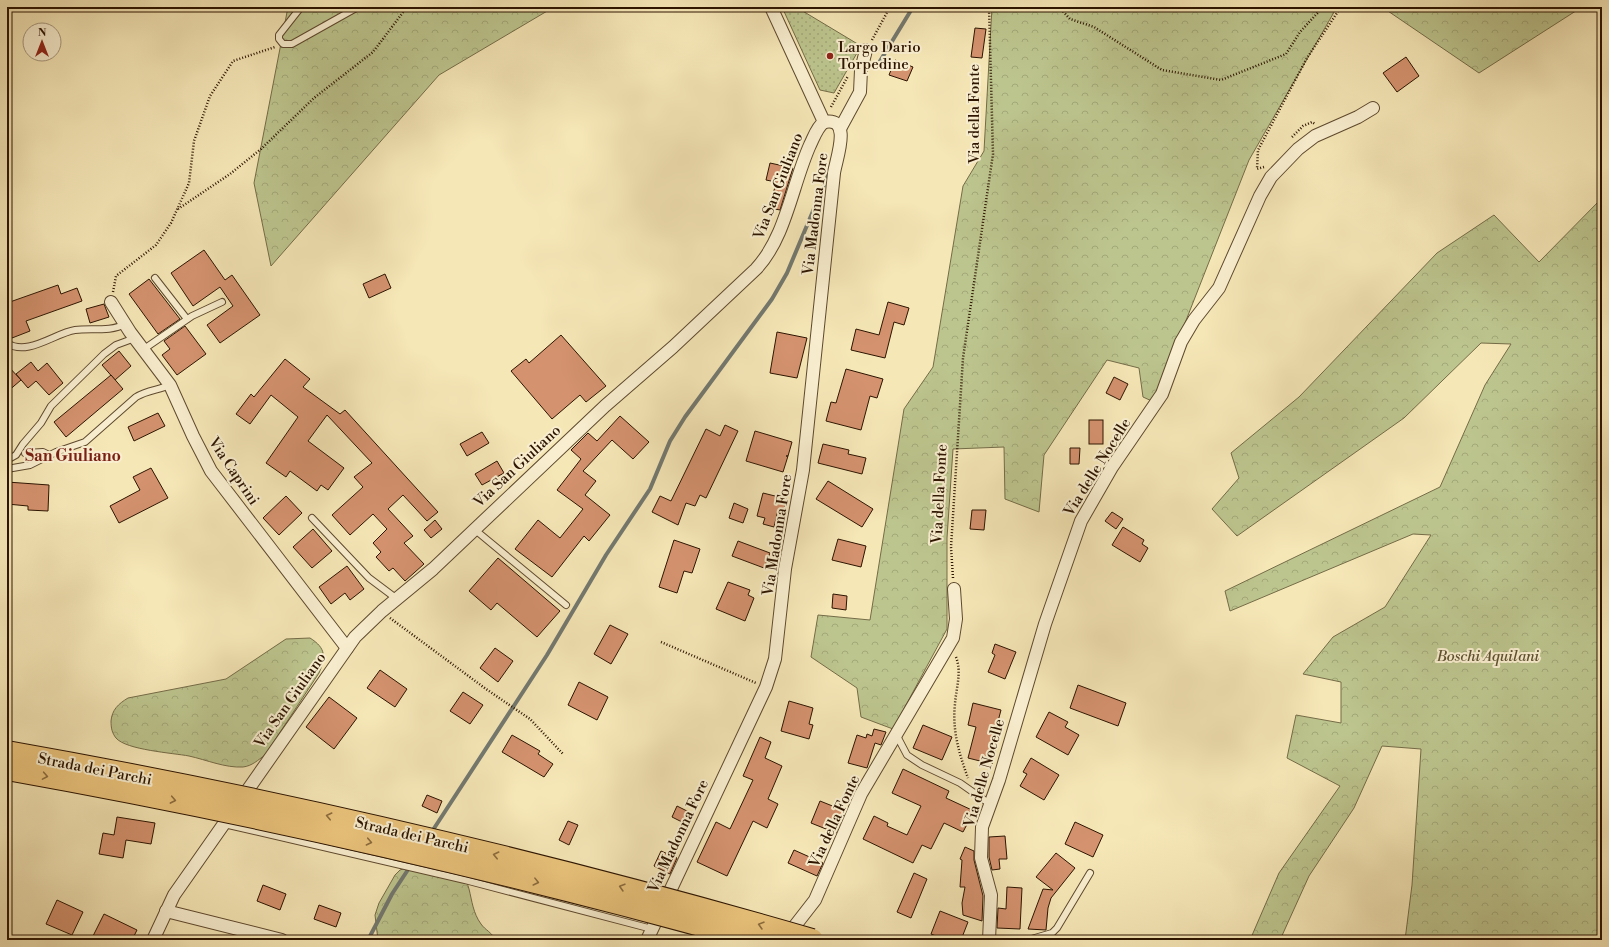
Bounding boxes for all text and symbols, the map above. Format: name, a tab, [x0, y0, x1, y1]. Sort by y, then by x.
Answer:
north arrow	[22, 22, 62, 62]
text: N	[38, 26, 47, 40]
place label: Largo Dario Torpedine	[838, 38, 921, 74]
marker: Largo Dario Torpedine	[825, 51, 835, 61]
street label: Via della Fonte	[965, 64, 984, 165]
street label: Via San Giuliano	[749, 130, 808, 243]
street label: Via Madonna Fore	[798, 152, 832, 277]
street label: Via delle Nocelle	[1059, 415, 1135, 521]
street label: Via San Giuliano	[469, 421, 565, 512]
street label: Via Caprini	[203, 433, 263, 509]
street label: Via della Fonte	[927, 444, 952, 546]
district label: San Giuliano	[25, 446, 121, 466]
street label: Via Madonna Fore	[758, 473, 797, 598]
park label: Boschi Aquilani	[1436, 647, 1540, 666]
street label: Via San Giuliano	[250, 649, 330, 753]
street label: Via delle Nocelle	[960, 717, 1009, 831]
street label: Strada dei Parchi	[36, 749, 154, 790]
one-way arrow	[42, 771, 49, 779]
street label: Via della Fonte	[804, 772, 864, 871]
street label: Via Madonna Fore	[643, 776, 713, 897]
one-way arrow	[170, 795, 176, 804]
one-way arrow	[325, 812, 332, 820]
street label: Strada dei Parchi	[353, 813, 471, 858]
one-way arrow	[365, 837, 372, 845]
one-way arrow	[493, 851, 499, 859]
one-way arrow	[533, 877, 539, 885]
one-way arrow	[619, 883, 626, 892]
one-way arrow	[758, 921, 765, 930]

